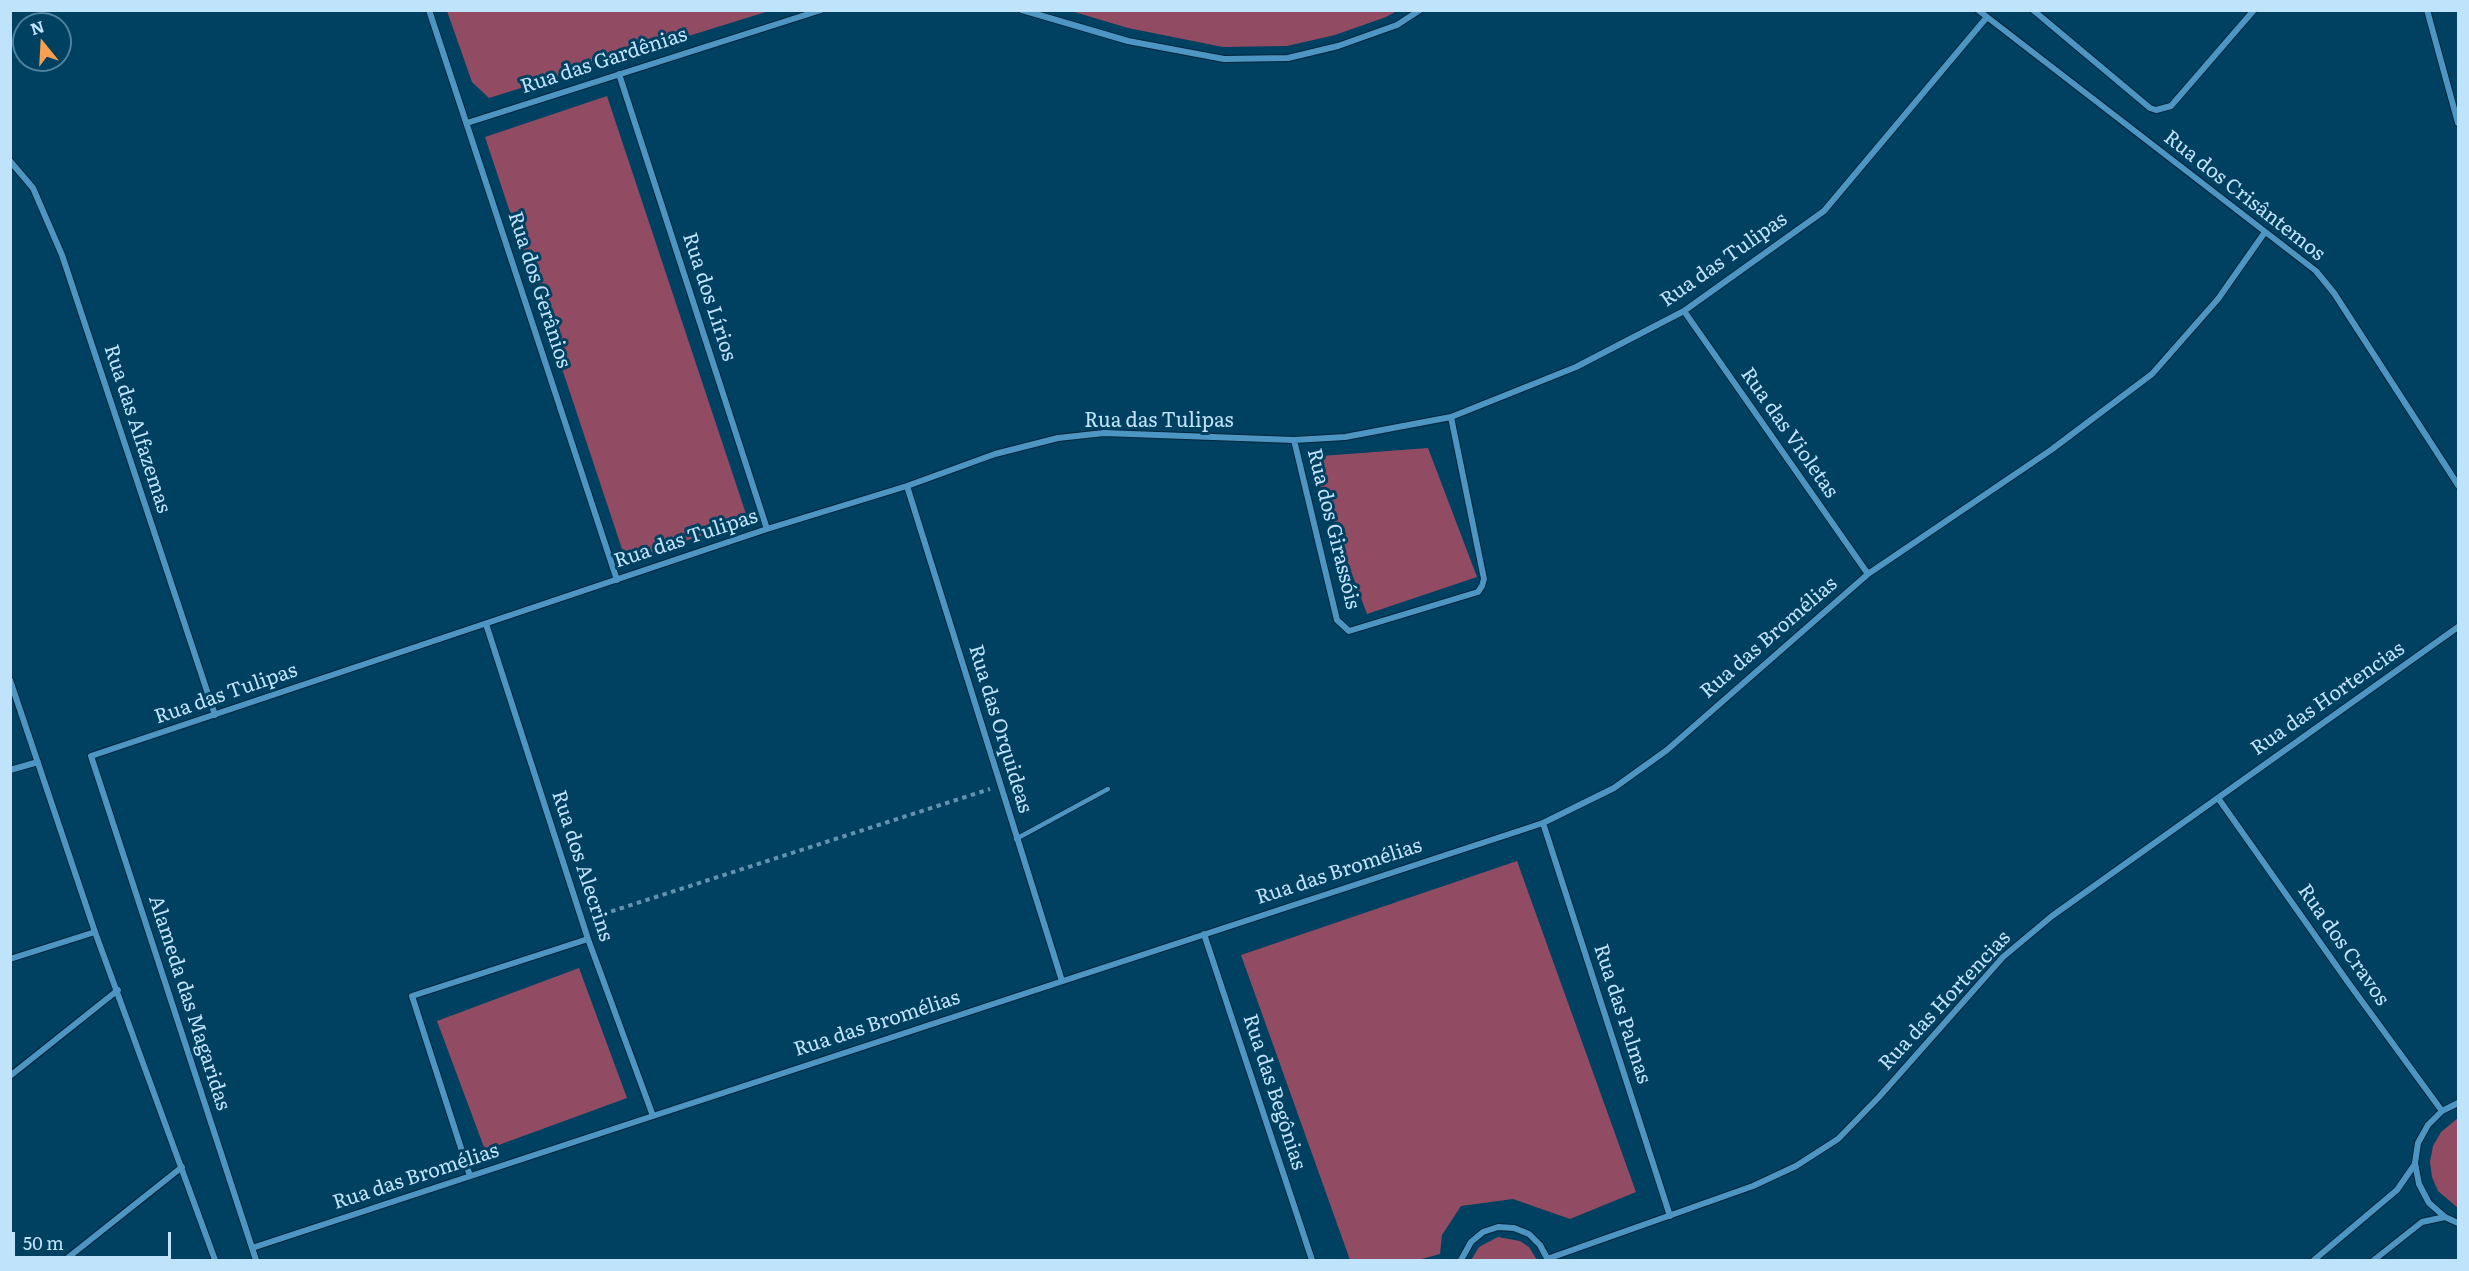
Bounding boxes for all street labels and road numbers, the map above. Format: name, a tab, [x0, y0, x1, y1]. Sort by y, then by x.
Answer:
street label: Rua das Gardênias	[518, 23, 690, 99]
street label: Rua dos Crisântemos	[2159, 126, 2329, 266]
street label: Rua das Tulipas	[1656, 207, 1792, 313]
street label: Rua dos Gerânios	[502, 209, 576, 371]
street label: Rua dos Lírios	[677, 230, 741, 364]
street label: Rua das Alfazemas	[98, 342, 176, 516]
street label: Rua das Violetas	[1735, 363, 1843, 503]
street label: Rua das Tulipas	[1084, 409, 1234, 433]
street label: Rua dos Girassóis	[1301, 446, 1365, 612]
street label: Rua das Tulipas	[611, 505, 761, 573]
street label: Rua das Bromélias	[1696, 572, 1842, 704]
street label: Rua das Hortencias	[2247, 637, 2409, 761]
street label: Rua das Orquideas	[963, 642, 1037, 816]
street label: Rua das Tulipas	[152, 658, 300, 730]
street label: Rua dos Alecrins	[546, 787, 618, 945]
street label: Rua das Bromélias	[1253, 834, 1425, 910]
street label: Rua dos Cravos	[2292, 880, 2394, 1010]
street label: Alameda das Magaridas	[143, 893, 235, 1113]
street label: Rua das Hortencias	[1874, 926, 2016, 1076]
street label: Rua das Palmas	[1588, 941, 1656, 1087]
street label: Rua das Bromélias	[791, 986, 963, 1062]
street label: Rua das Begônias	[1238, 1011, 1310, 1173]
street label: Rua das Bromélias	[330, 1139, 502, 1215]

